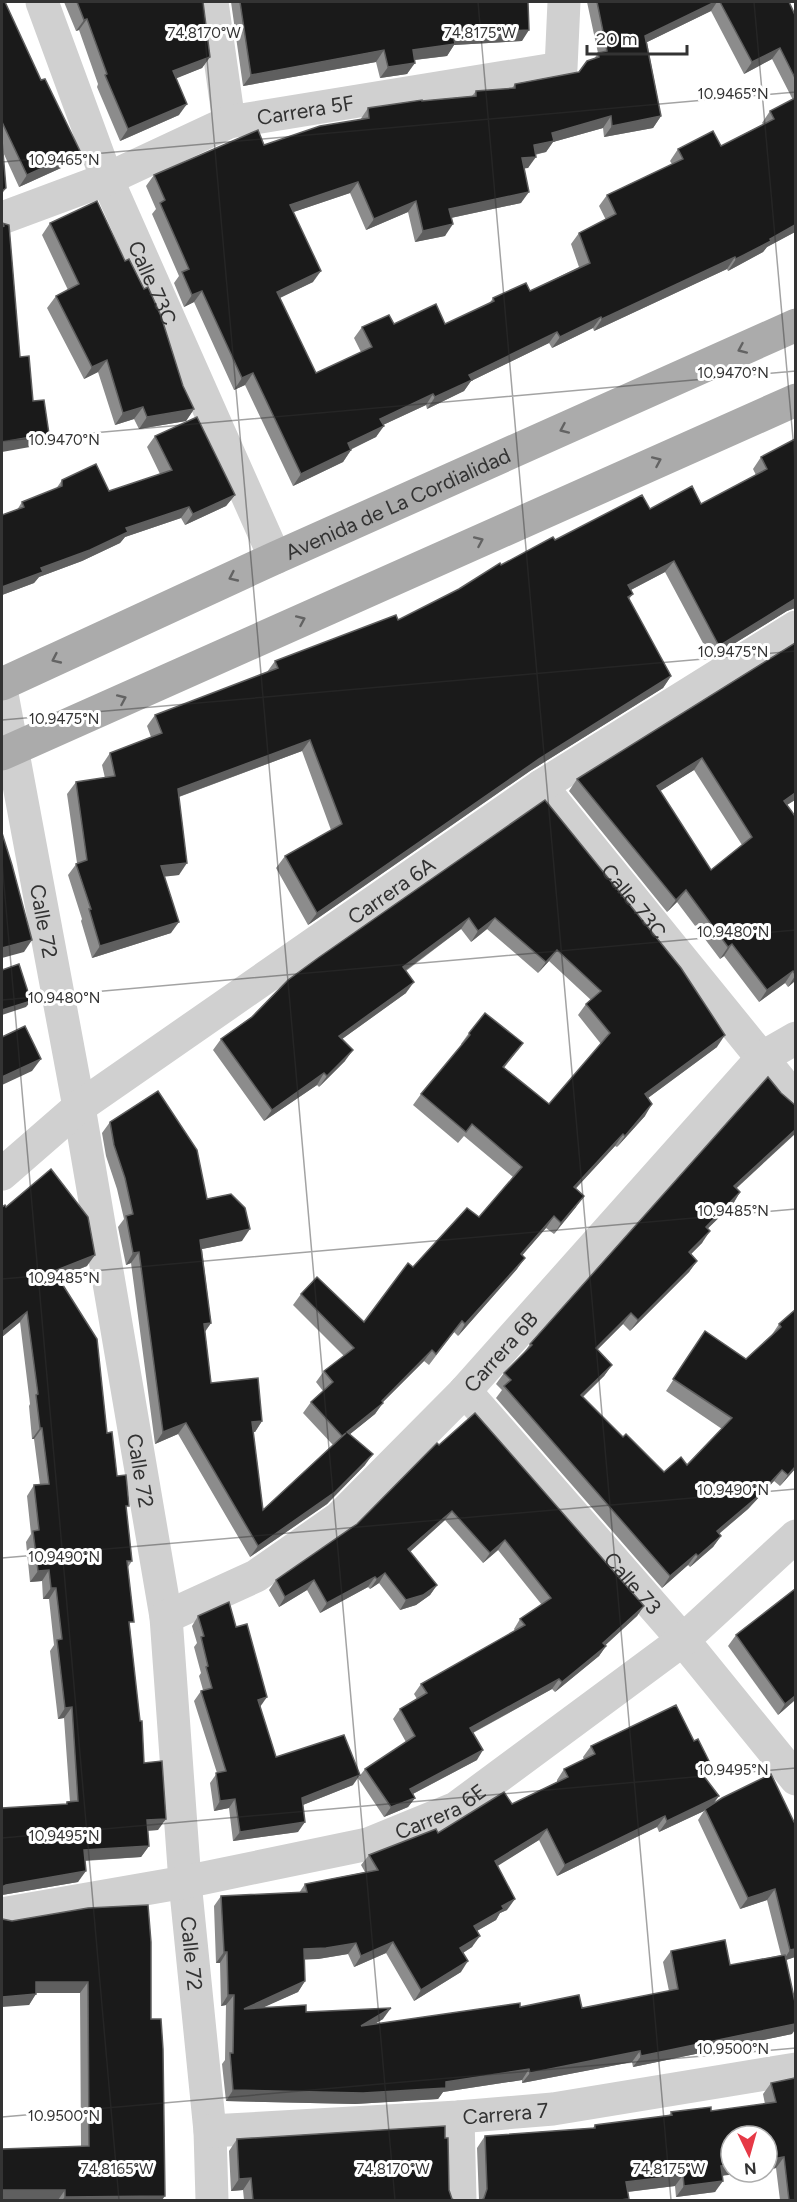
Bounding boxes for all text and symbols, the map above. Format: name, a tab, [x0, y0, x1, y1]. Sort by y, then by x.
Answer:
scale bar	[587, 18, 688, 56]
text: 74.8170°W	[167, 24, 241, 42]
text: 74.8175°W	[444, 24, 517, 42]
text: 20 m	[596, 28, 637, 50]
text: 10.9465°N	[698, 85, 769, 103]
street label: Carrera 5F	[255, 89, 356, 130]
text: 10.9465°N	[29, 151, 100, 169]
street label: Calle 73C	[123, 237, 183, 329]
one-way arrow	[737, 342, 748, 354]
text: 10.9470°N	[697, 364, 769, 382]
one-way arrow	[559, 421, 570, 433]
text: 10.9470°N	[28, 431, 100, 449]
street label: Avenida de La Cordialidad	[281, 442, 514, 564]
one-way arrow	[650, 457, 661, 469]
one-way arrow	[472, 536, 483, 548]
one-way arrow	[228, 570, 239, 582]
one-way arrow	[294, 615, 305, 627]
text: 10.9475°N	[698, 643, 768, 661]
one-way arrow	[51, 652, 62, 664]
one-way arrow	[116, 695, 127, 707]
text: 10.9475°N	[29, 710, 99, 728]
street label: Carrera 6A	[343, 851, 439, 929]
street label: Calle 73C	[596, 858, 672, 944]
street label: Calle 72	[25, 882, 63, 960]
text: 10.9480°N	[697, 923, 769, 941]
text: 10.9480°N	[28, 989, 100, 1007]
text: 10.9485°N	[697, 1202, 769, 1220]
text: 10.9485°N	[28, 1269, 100, 1287]
street label: Carrera 6B	[458, 1306, 543, 1397]
street label: Calle 72	[122, 1432, 160, 1510]
text: 10.9490°N	[697, 1481, 769, 1499]
street label: Calle 73	[599, 1547, 667, 1619]
text: 10.9490°N	[28, 1548, 100, 1566]
text: 10.9495°N	[698, 1761, 769, 1779]
street label: Carrera 6E	[391, 1778, 491, 1844]
text: 10.9495°N	[29, 1827, 100, 1845]
street label: Calle 72	[176, 1915, 208, 1992]
text: 10.9500°N	[697, 2040, 769, 2058]
street label: Carrera 7	[462, 2097, 549, 2129]
text: 10.9500°N	[28, 2107, 100, 2125]
north arrow	[719, 2124, 779, 2184]
text: N	[743, 2158, 757, 2178]
text: 74.8165°W	[81, 2160, 154, 2178]
text: 74.8170°W	[356, 2160, 430, 2178]
text: 74.8175°W	[633, 2160, 706, 2178]

